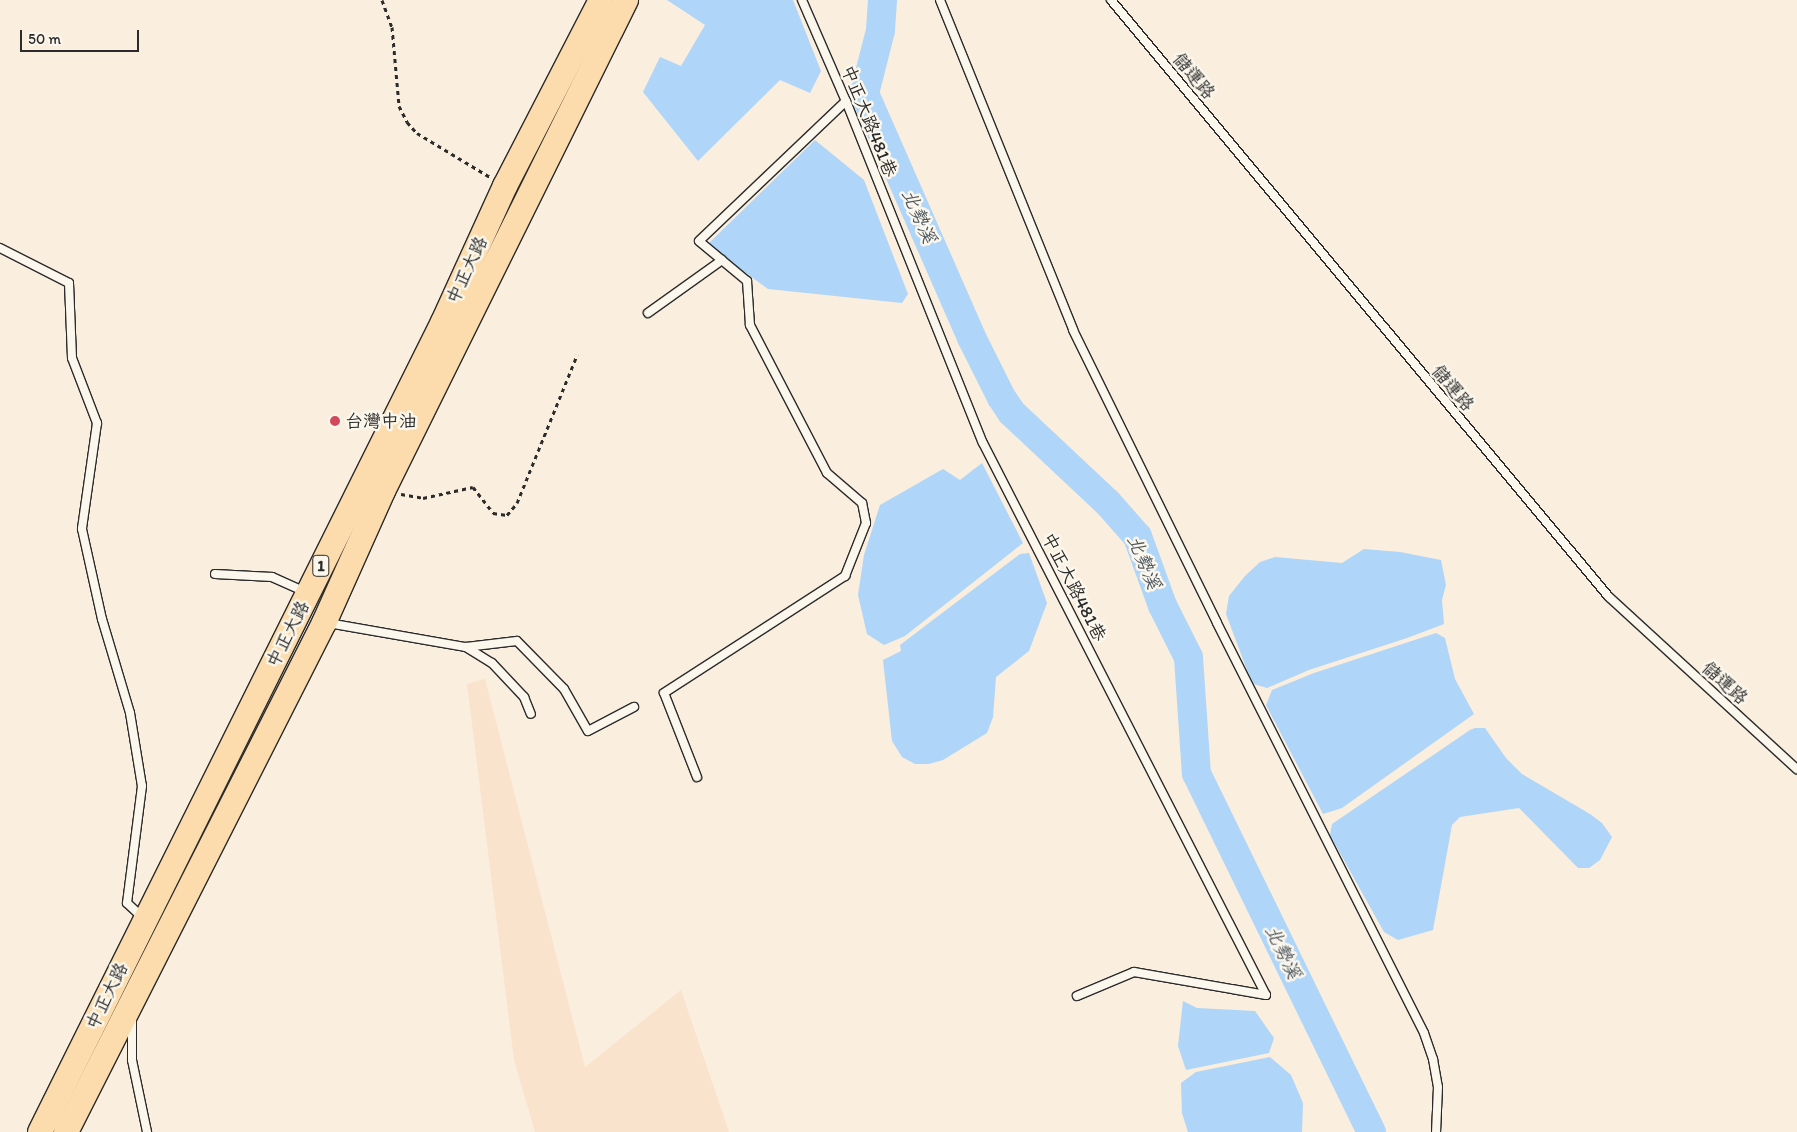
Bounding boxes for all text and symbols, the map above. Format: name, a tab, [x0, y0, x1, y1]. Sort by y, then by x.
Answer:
scale bar	[22, 20, 141, 52]
text: 50 m	[28, 30, 61, 48]
street label: 儲運路	[1168, 48, 1220, 104]
street label: 中正大路481巷	[837, 62, 901, 180]
water label: 北勢溪	[897, 185, 941, 247]
street label: 中正大路	[442, 233, 492, 307]
street label: 儲運路	[1427, 360, 1479, 416]
place label: 台灣中油	[345, 410, 417, 432]
marker: 台灣中油	[329, 415, 341, 427]
street label: 中正大路481巷	[1037, 529, 1111, 645]
water label: 北勢溪	[1122, 531, 1166, 593]
road number: 1	[312, 552, 330, 580]
street label: 中正大路	[262, 597, 314, 671]
street label: 儲運路	[1698, 657, 1752, 709]
water label: 北勢溪	[1260, 921, 1306, 983]
street label: 中正大路	[82, 959, 132, 1033]

